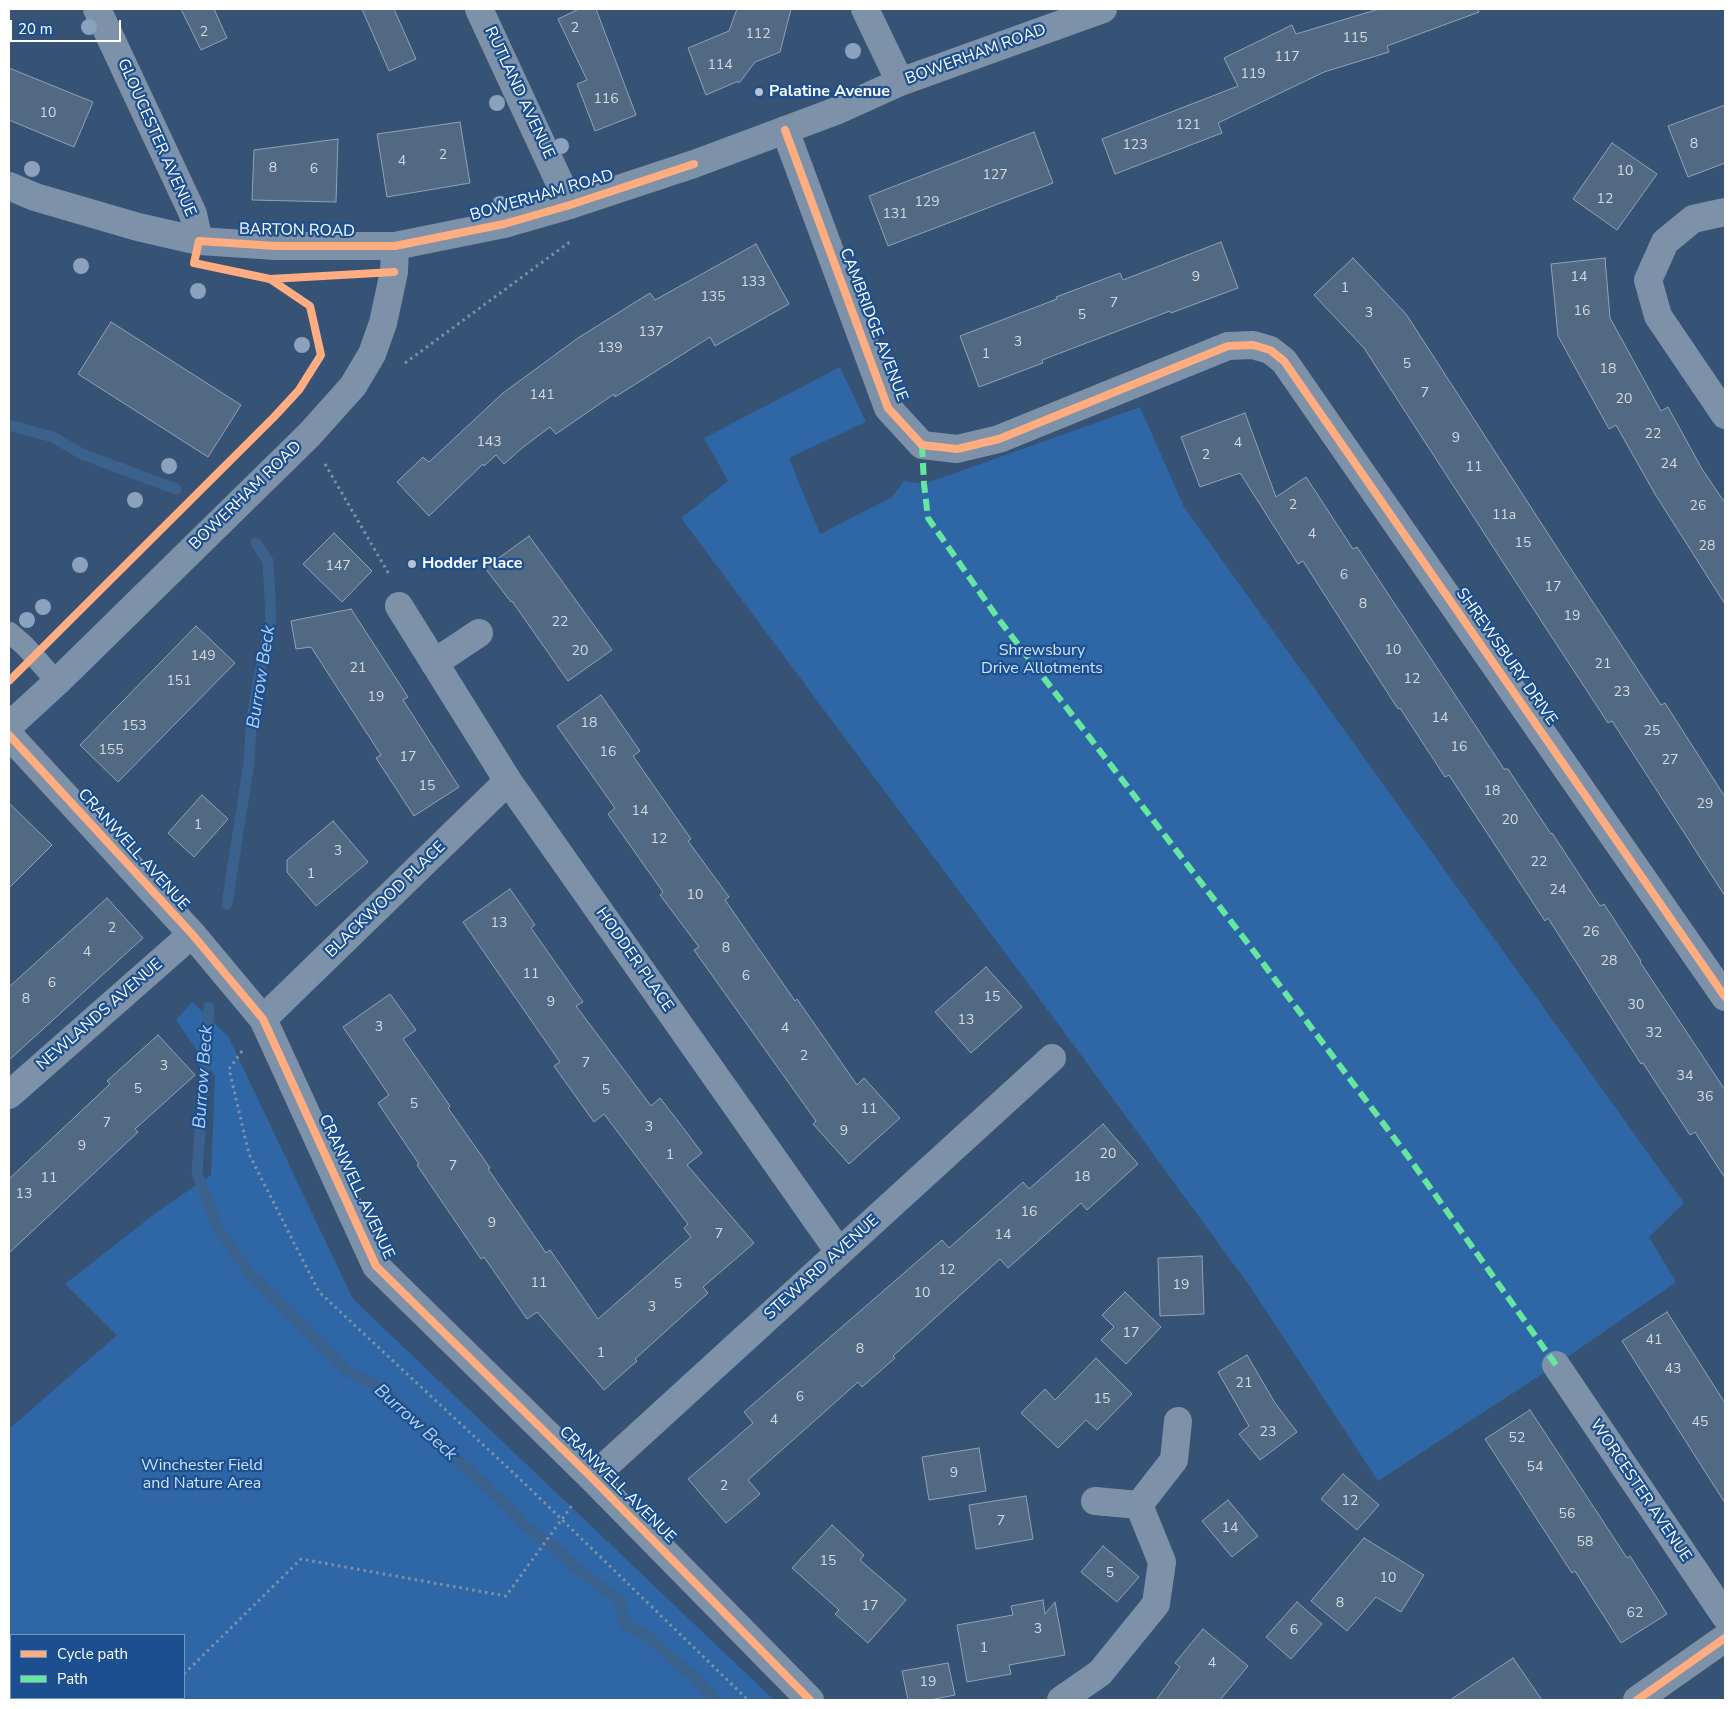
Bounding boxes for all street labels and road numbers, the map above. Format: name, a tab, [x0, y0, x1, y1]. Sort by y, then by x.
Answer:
street label: BOWERHAM ROAD	[903, 21, 1049, 89]
street label: RUTLAND AVENUE	[480, 24, 558, 162]
street label: GLOUCESTER AVENUE	[112, 56, 200, 220]
street label: BOWERHAM ROAD	[468, 166, 616, 226]
street label: BARTON ROAD	[239, 220, 355, 242]
street label: CAMBRIDGE AVENUE	[835, 246, 911, 404]
street label: BOWERHAM ROAD	[186, 438, 306, 554]
street label: SHREWSBURY DRIVE	[1451, 585, 1561, 729]
street label: CRANWELL AVENUE	[73, 785, 193, 915]
street label: BLACKWOOD PLACE	[322, 838, 450, 962]
street label: HODDER PLACE	[591, 904, 677, 1016]
street label: NEWLANDS AVENUE	[33, 955, 167, 1075]
street label: CRANWELL AVENUE	[314, 1112, 398, 1262]
street label: STEWARD AVENUE	[761, 1212, 883, 1324]
street label: WORCESTER AVENUE	[1585, 1416, 1695, 1566]
street label: CRANWELL AVENUE	[555, 1423, 679, 1547]

